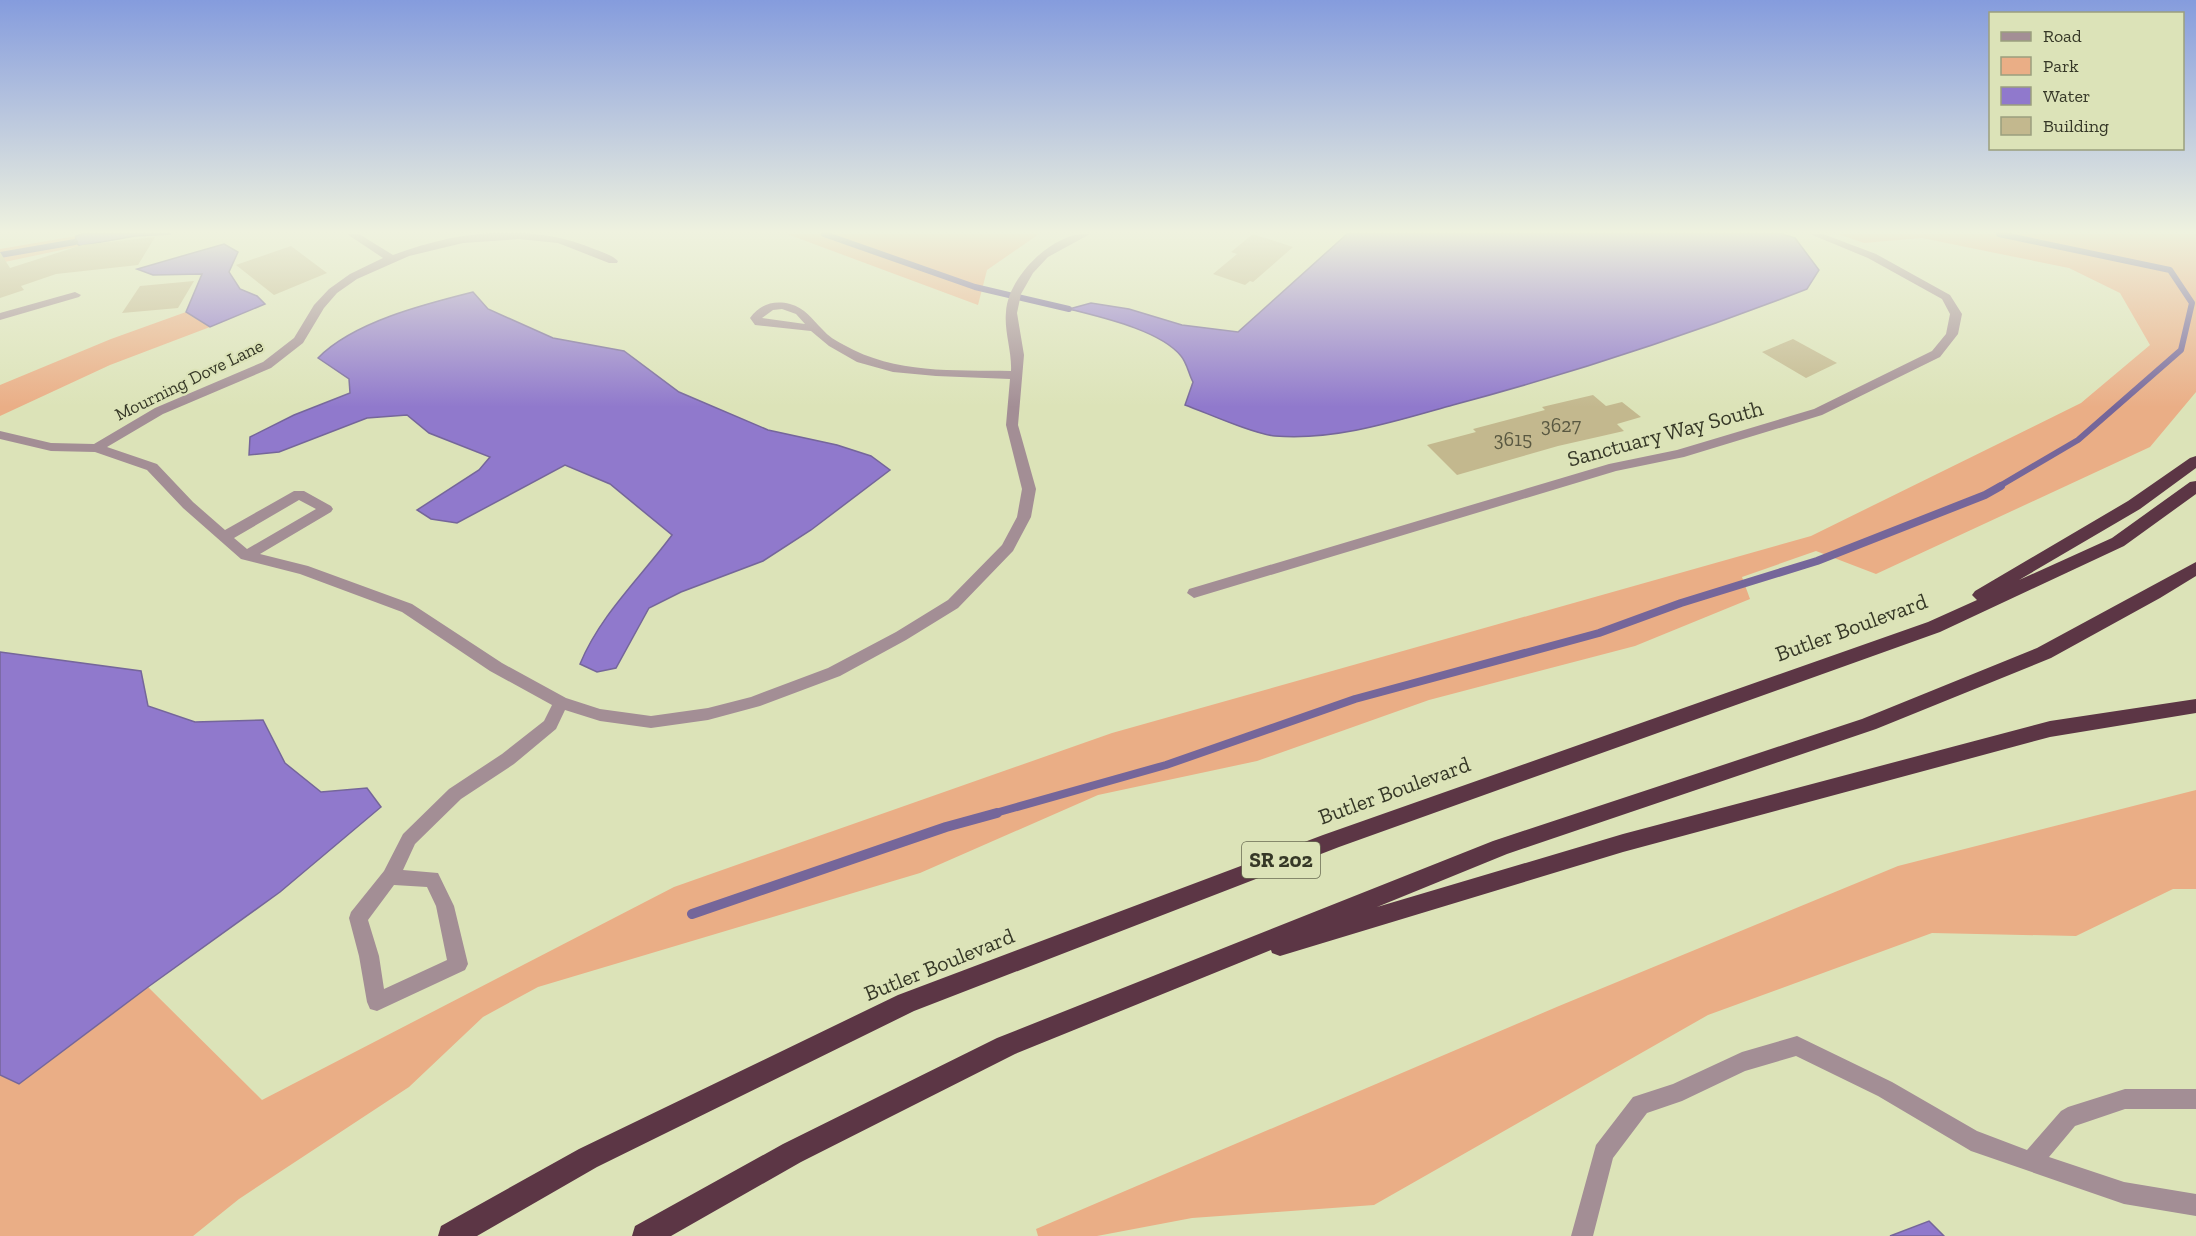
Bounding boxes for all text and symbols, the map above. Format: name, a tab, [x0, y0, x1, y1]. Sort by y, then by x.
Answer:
legend	[1989, 12, 2184, 150]
text: Road	[2043, 25, 2082, 47]
text: Park	[2043, 55, 2079, 77]
text: Water	[2043, 85, 2090, 107]
text: Building	[2043, 115, 2109, 137]
street label: Mourning Dove Lane	[111, 335, 267, 425]
street label: Sanctuary Way South	[1564, 394, 1767, 473]
house number: 3627	[1541, 413, 1582, 437]
house number: 3615	[1494, 427, 1532, 451]
street label: Butler Boulevard	[1772, 587, 1931, 667]
street label: Butler Boulevard	[1315, 750, 1474, 830]
road number: SR 202	[1242, 842, 1320, 878]
street label: Butler Boulevard	[860, 922, 1018, 1007]

